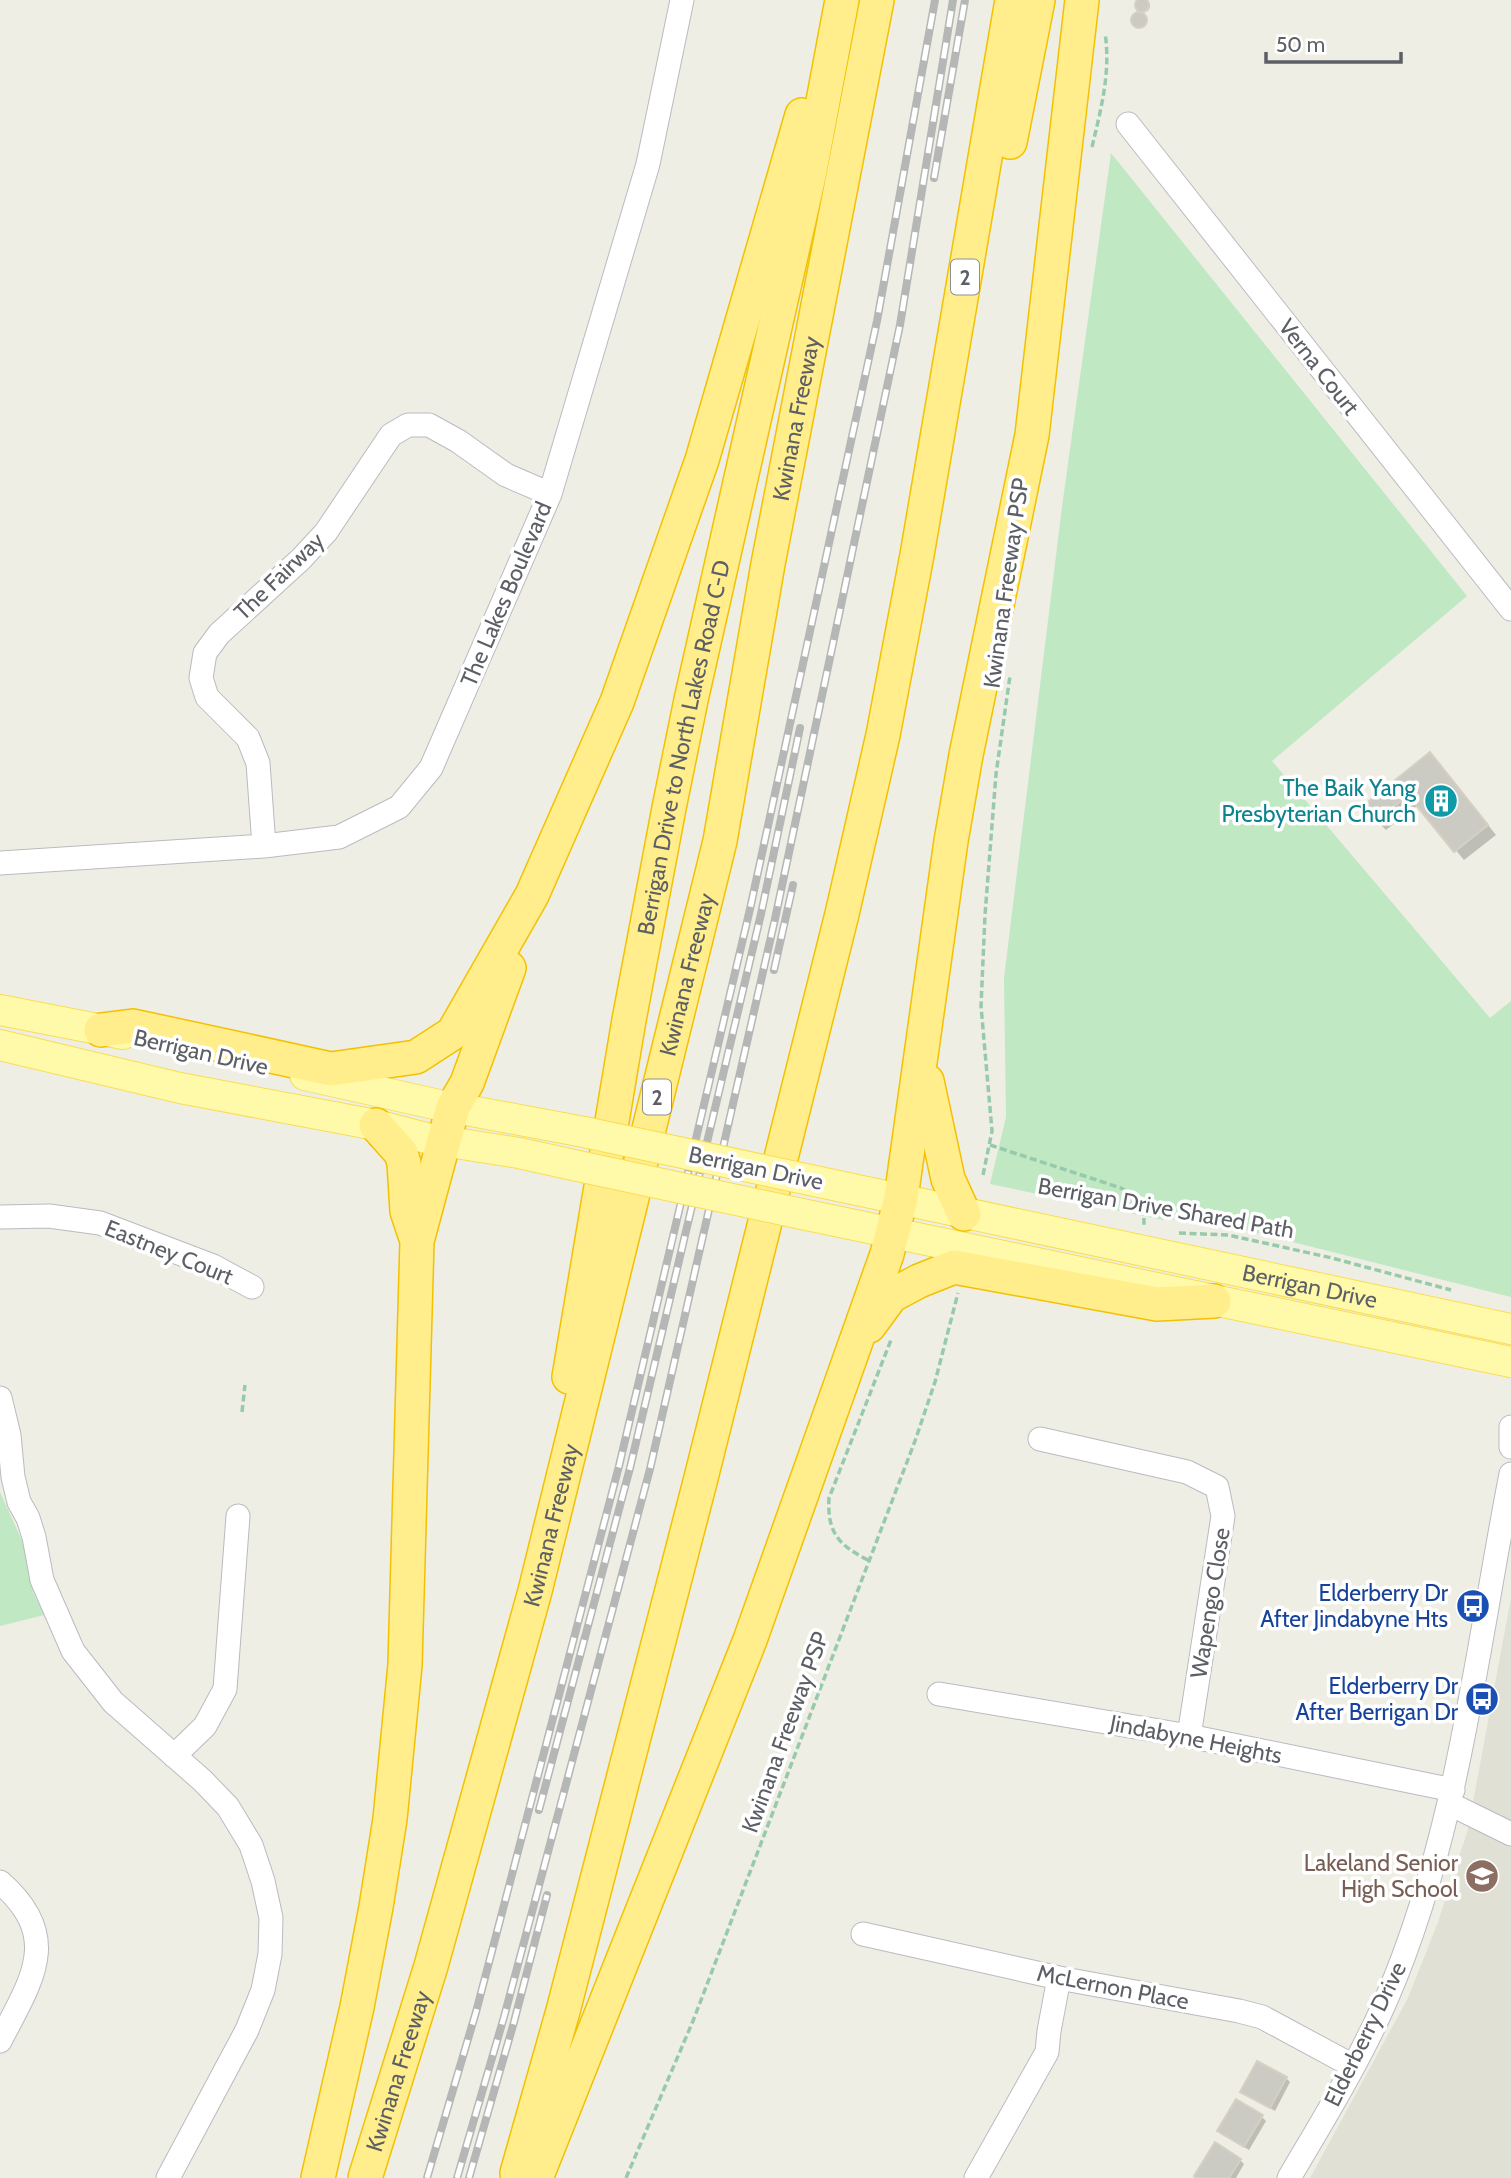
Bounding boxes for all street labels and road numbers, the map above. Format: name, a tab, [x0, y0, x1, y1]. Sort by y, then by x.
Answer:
road number: 2	[951, 260, 979, 294]
street label: Verna Court	[1273, 313, 1365, 421]
street label: Kwinana Freeway	[767, 334, 826, 503]
street label: Kwinana Freeway PSP	[977, 476, 1035, 690]
street label: The Lakes Boulevard	[454, 498, 558, 690]
street label: The Fairway	[228, 526, 330, 626]
street label: Berrigan Drive to North Lakes Road C-D	[631, 557, 736, 937]
street label: Kwinana Freeway	[653, 890, 721, 1059]
street label: Berrigan Drive	[131, 1023, 271, 1081]
road number: 2	[643, 1080, 671, 1114]
street label: Berrigan Drive	[686, 1140, 826, 1196]
street label: Berrigan Drive Shared Path	[1036, 1172, 1296, 1244]
street label: Eastney Court	[101, 1214, 237, 1291]
street label: Berrigan Drive	[1240, 1258, 1380, 1314]
street label: Kwinana Freeway	[517, 1440, 585, 1610]
street label: Wapengo Close	[1184, 1526, 1236, 1680]
street label: Kwinana Freeway PSP	[736, 1628, 834, 1836]
street label: Jindabyne Heights	[1107, 1708, 1284, 1769]
street label: Elderberry Drive	[1318, 1957, 1412, 2111]
street label: McLernon Place	[1035, 1959, 1192, 2015]
street label: Kwinana Freeway	[360, 1987, 437, 2155]

